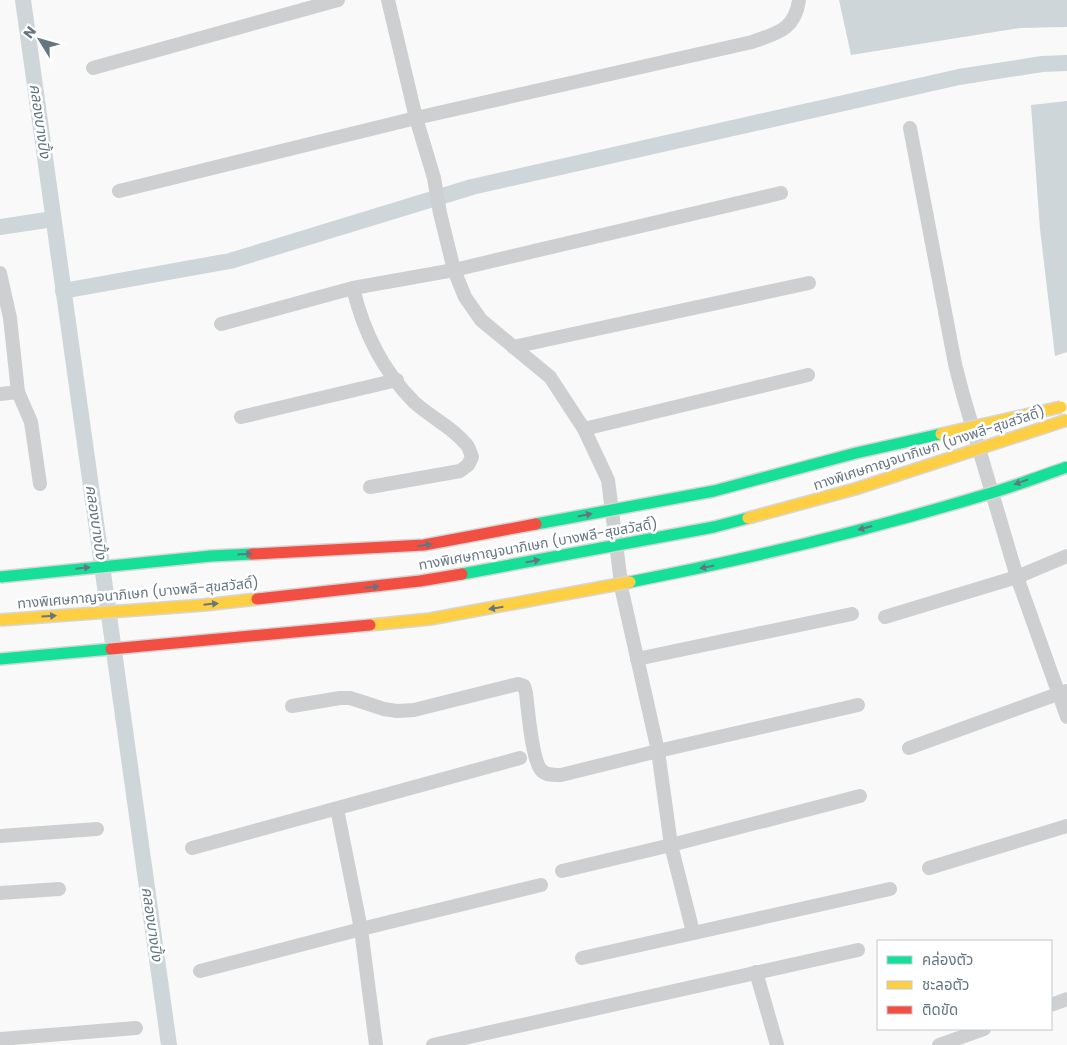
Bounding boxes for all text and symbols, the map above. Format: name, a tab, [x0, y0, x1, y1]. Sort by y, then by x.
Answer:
north arrow	[15, 15, 65, 65]
text: N	[18, 22, 41, 42]
water label: คลองบางปิ้ง	[25, 82, 56, 160]
street label: ทางพิเศษกาญจนาภิเษก (บางพลี-สุขสวัสดิ์)	[811, 401, 1047, 495]
one-way arrow	[1013, 478, 1028, 486]
water label: คลองบางปิ้ง	[81, 483, 112, 561]
one-way arrow	[577, 511, 593, 519]
street label: ทางพิเศษกาญจนาภิเษก (บางพลี-สุขสวัสดิ์)	[417, 513, 659, 575]
one-way arrow	[858, 525, 873, 533]
one-way arrow	[417, 540, 433, 548]
one-way arrow	[237, 549, 253, 557]
one-way arrow	[525, 557, 541, 565]
one-way arrow	[700, 563, 715, 571]
one-way arrow	[76, 564, 92, 572]
street label: ทางพิเศษกาญจนาภิเษก (บางพลี-สุขสวัสดิ์)	[16, 572, 260, 614]
one-way arrow	[365, 582, 381, 590]
one-way arrow	[203, 600, 219, 608]
one-way arrow	[488, 604, 504, 612]
one-way arrow	[41, 612, 57, 620]
water label: คลองบางปิ้ง	[137, 885, 168, 963]
legend	[877, 940, 1052, 1030]
text: คล่องตัว	[922, 949, 973, 970]
text: ชะลอตัว	[922, 974, 969, 995]
text: ติดขัด	[922, 999, 958, 1020]

